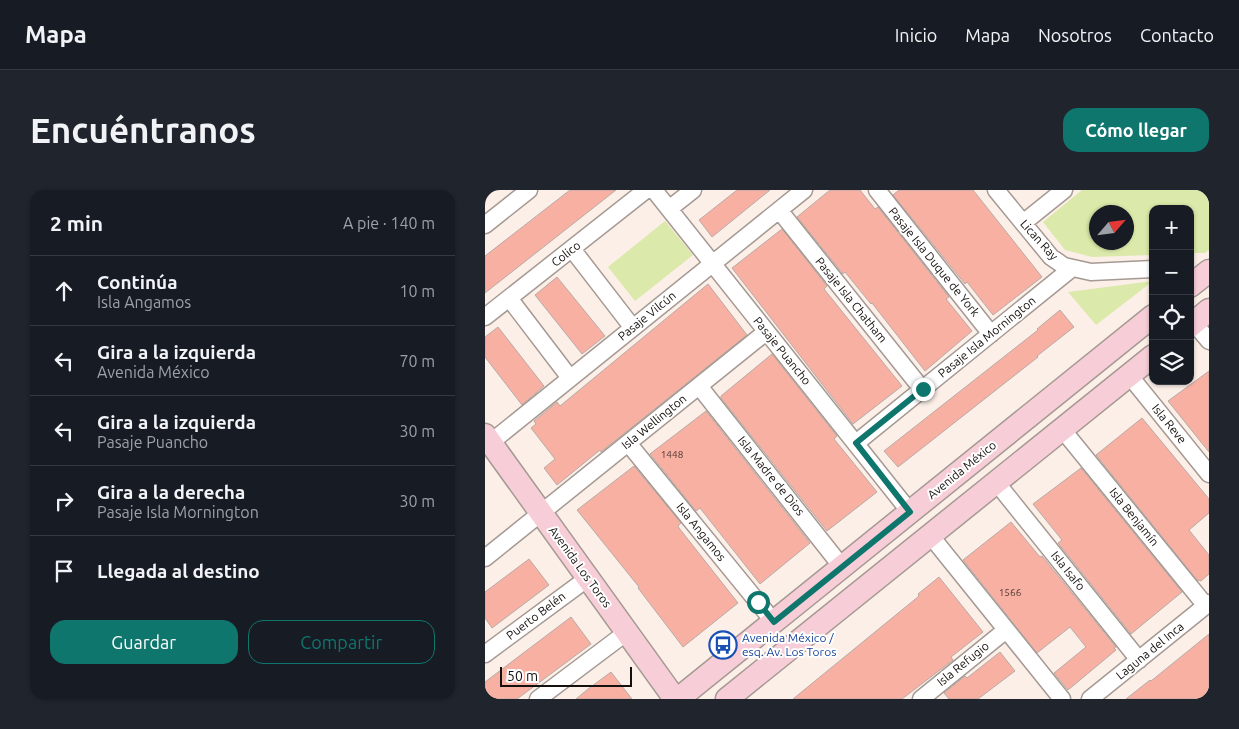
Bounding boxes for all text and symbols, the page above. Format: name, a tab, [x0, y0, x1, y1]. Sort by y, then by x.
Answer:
text: Mapa	[25, 21, 87, 48]
text: Inicio	[895, 25, 937, 45]
text: Mapa	[965, 25, 1010, 45]
text: Nosotros	[1038, 25, 1112, 45]
text: Contacto	[1140, 25, 1214, 45]
button: Cómo llegar	[1063, 108, 1209, 152]
text: Encuéntranos	[30, 110, 256, 150]
street label: Pasaje Isla Duque de York	[886, 205, 982, 319]
north arrow	[1089, 205, 1134, 250]
map controls	[1149, 205, 1194, 385]
button: +	[1149, 205, 1194, 250]
text: 2 min	[50, 211, 103, 235]
text: A pie · 140 m	[343, 214, 435, 232]
street label: Lican Ray	[1018, 217, 1061, 263]
street label: Colico	[549, 238, 583, 269]
button: −	[1149, 250, 1194, 295]
street label: Pasaje Isla Chatham	[813, 255, 890, 345]
text: Continúa	[97, 271, 178, 293]
icon: ahead	[50, 277, 78, 305]
text: 10 m	[399, 282, 435, 300]
street label: Pasaje Vilcún	[615, 288, 678, 343]
text: Isla Angamos	[97, 293, 191, 311]
street label: Pasaje Isla Mornington	[935, 293, 1038, 380]
button: locate	[1149, 295, 1194, 340]
street label: Pasaje Puancho	[751, 314, 814, 387]
button: layers	[1149, 340, 1194, 385]
text: Gira a la izquierda	[97, 341, 256, 363]
icon: left	[50, 347, 78, 375]
text: 70 m	[399, 352, 435, 370]
text: Avenida México	[97, 363, 210, 381]
route end	[912, 378, 935, 401]
street label: Isla Wellington	[619, 392, 689, 452]
street label: Isla Reve	[1150, 401, 1189, 446]
text: Gira a la izquierda	[97, 411, 256, 433]
icon: left	[50, 417, 78, 445]
text: 30 m	[399, 422, 435, 440]
text: Pasaje Puancho	[97, 433, 208, 451]
street label: Isla Madre de Dios	[736, 434, 807, 518]
street label: Avenida México	[925, 438, 999, 501]
house number: 1448	[661, 449, 684, 460]
text: Gira a la derecha	[97, 481, 245, 503]
street label: Isla Benjamín	[1107, 485, 1162, 548]
icon: right	[50, 487, 78, 515]
text: 30 m	[399, 492, 435, 510]
street label: Isla Angamos	[674, 500, 729, 563]
text: Pasaje Isla Mornington	[97, 503, 259, 521]
street label: Avenida Los Toros	[547, 524, 614, 610]
street label: Isla Isafo	[1049, 549, 1088, 593]
icon: arrive	[50, 557, 78, 585]
text: Llegada al destino	[97, 560, 260, 582]
house number: 1566	[999, 587, 1022, 598]
street label: Puerto Belén	[504, 589, 568, 642]
route start	[747, 591, 770, 614]
street label: Laguna del Inca	[1113, 619, 1186, 682]
button: Guardar	[50, 620, 238, 664]
button: Compartir	[248, 620, 435, 664]
bus stop icon: Avenida México / esq. Av. Los Toros	[708, 630, 738, 660]
place label: Avenida México / esq. Av. Los Toros	[742, 631, 836, 658]
street label: Isla Refugio	[934, 639, 991, 688]
scale bar	[500, 664, 633, 687]
text: 50 m	[507, 668, 538, 684]

